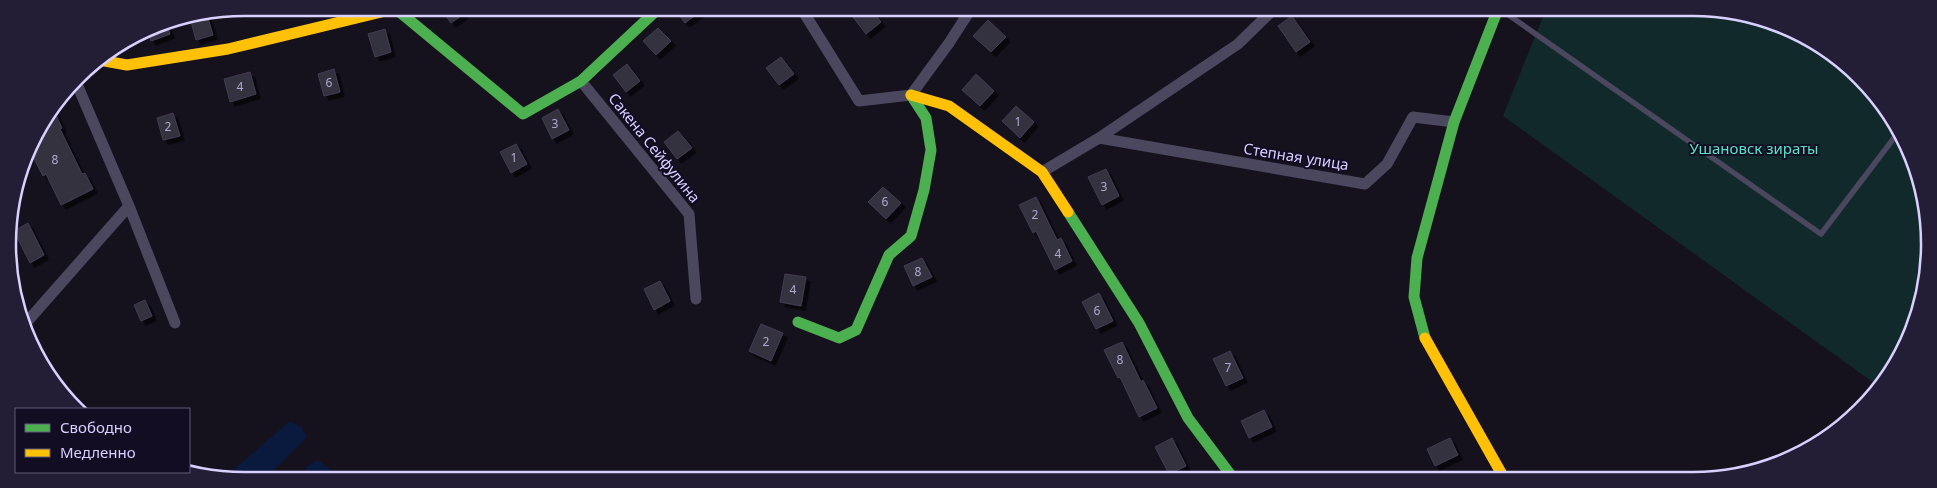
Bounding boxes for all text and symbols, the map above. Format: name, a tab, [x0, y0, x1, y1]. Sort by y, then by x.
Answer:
house number: 6	[326, 74, 333, 91]
house number: 4	[237, 78, 244, 95]
street label: Сакена Сейфулина	[604, 88, 705, 206]
house number: 1	[1015, 113, 1021, 130]
house number: 3	[552, 115, 559, 132]
house number: 2	[165, 118, 172, 135]
street label: Степная улица	[1242, 138, 1350, 174]
park label: Ушановск зираты	[1690, 138, 1819, 158]
house number: 1	[511, 149, 517, 166]
house number: 8	[52, 151, 59, 168]
house number: 3	[1101, 178, 1108, 195]
house number: 6	[882, 193, 889, 210]
house number: 2	[1032, 206, 1039, 223]
house number: 4	[1055, 245, 1062, 262]
house number: 8	[915, 263, 922, 280]
house number: 4	[790, 281, 797, 298]
house number: 6	[1094, 302, 1101, 319]
house number: 2	[763, 333, 770, 350]
house number: 8	[1117, 351, 1124, 368]
house number: 7	[1225, 359, 1232, 376]
legend	[15, 408, 190, 473]
text: Свободно	[60, 417, 132, 437]
text: Медленно	[60, 442, 136, 462]

